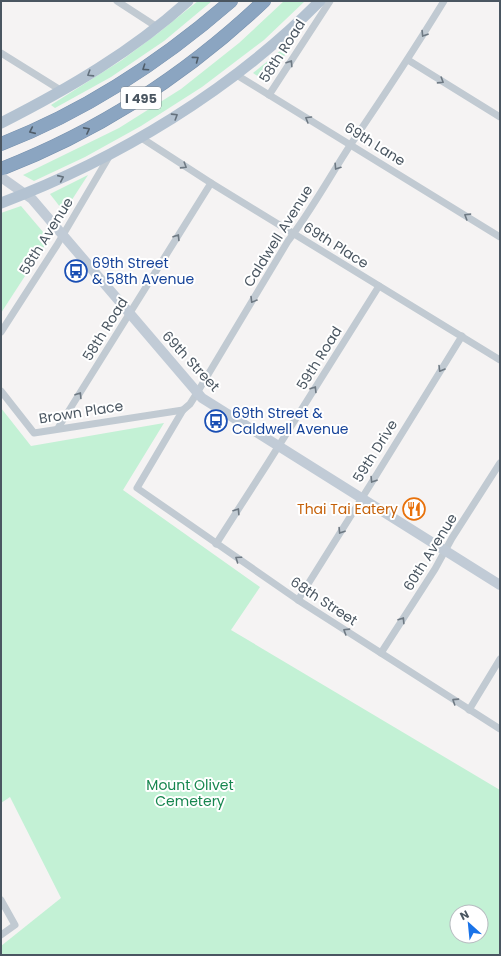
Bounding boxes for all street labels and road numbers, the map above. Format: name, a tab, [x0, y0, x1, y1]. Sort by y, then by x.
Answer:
street label: 58th Road	[254, 15, 310, 87]
road number: I 495	[121, 87, 161, 109]
street label: 69th Lane	[341, 117, 410, 171]
street label: Caldwell Avenue	[239, 181, 318, 291]
street label: 58th Avenue	[14, 193, 78, 279]
street label: 69th Place	[299, 217, 373, 273]
street label: 58th Road	[77, 293, 133, 365]
street label: 59th Road	[291, 322, 347, 394]
street label: 69th Street	[158, 326, 224, 396]
street label: Brown Place	[37, 395, 125, 429]
street label: 59th Drive	[348, 416, 402, 486]
street label: 60th Avenue	[398, 509, 462, 595]
street label: 68th Street	[286, 572, 362, 630]

